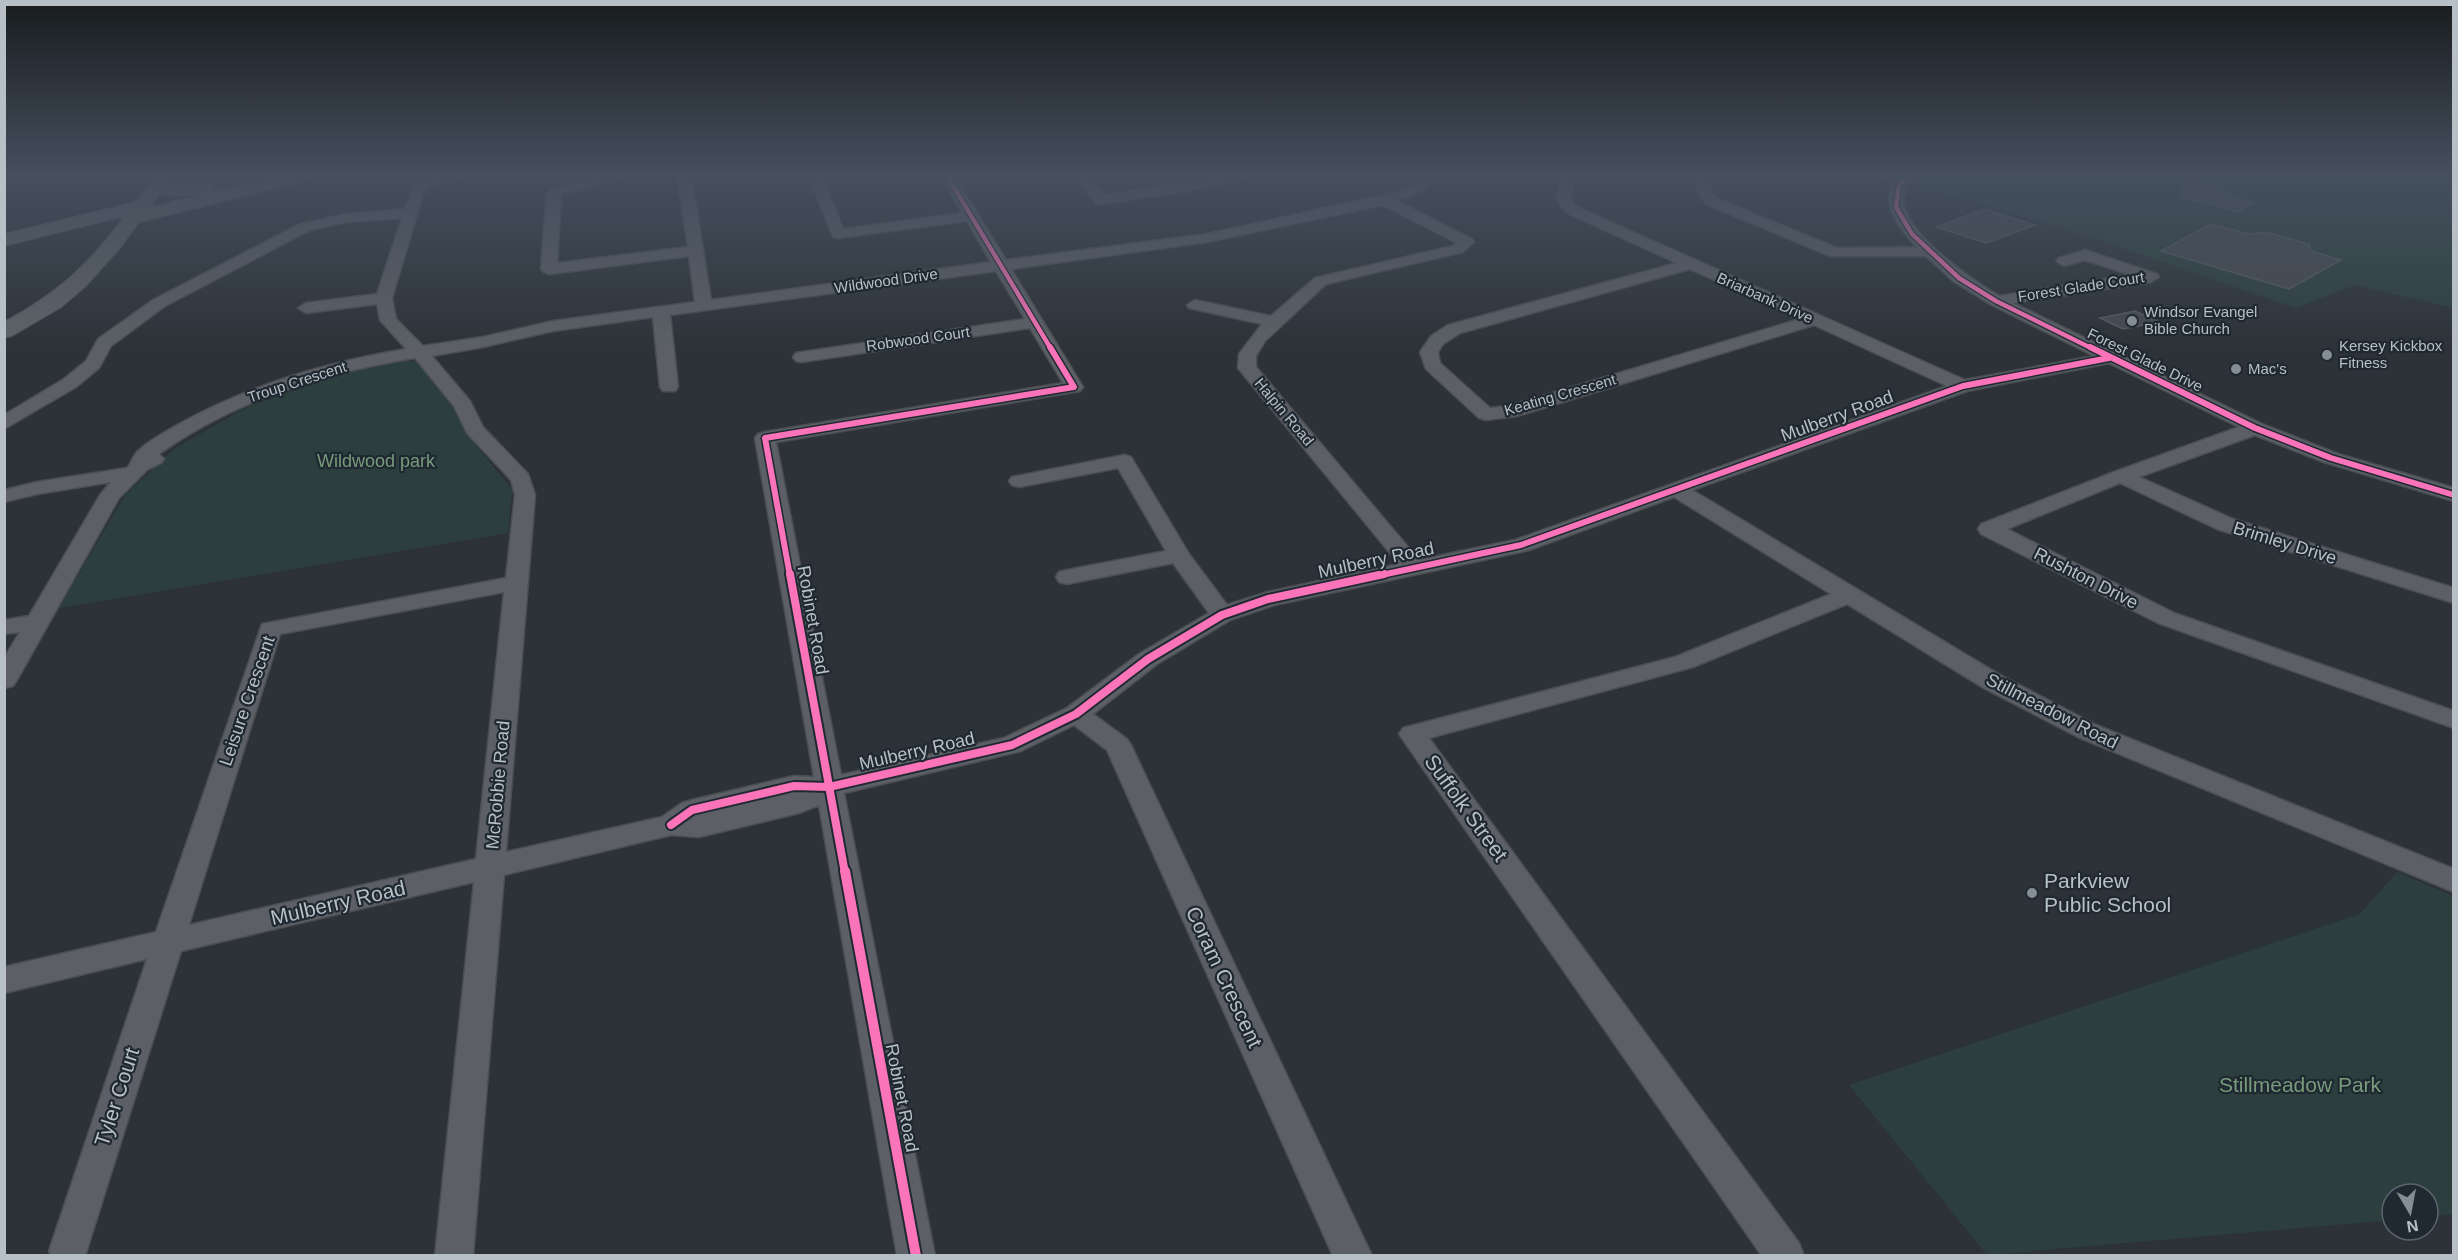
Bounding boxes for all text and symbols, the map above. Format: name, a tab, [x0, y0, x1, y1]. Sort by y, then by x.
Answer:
street label: Wildwood Drive	[833, 265, 939, 296]
street label: Forest Glade Court	[2017, 268, 2146, 305]
street label: Briarbank Drive	[1715, 269, 1816, 326]
place label: Windsor Evangel Bible Church	[2144, 303, 2257, 337]
marker: Windsor Evangel Bible Church	[2125, 314, 2139, 328]
street label: Robwood Court	[865, 323, 972, 354]
street label: Forest Glade Drive	[2085, 324, 2206, 395]
place label: Kersey Kickbox Fitness	[2339, 337, 2443, 371]
marker: Kersey Kickbox Fitness	[2320, 348, 2334, 362]
street label: Troup Crescent	[245, 357, 349, 405]
place label: Mac's	[2248, 360, 2287, 377]
marker: Mac's	[2229, 362, 2243, 376]
street label: Keating Crescent	[1502, 370, 1618, 419]
street label: Halpin Road	[1251, 375, 1317, 449]
street label: Mulberry Road	[1778, 386, 1896, 446]
park label: Wildwood park	[317, 451, 436, 471]
street label: Brimley Drive	[2231, 518, 2339, 568]
street label: Mulberry Road	[1316, 538, 1436, 582]
street label: Rushton Drive	[2031, 543, 2141, 613]
street label: Robinet Road	[794, 564, 832, 676]
street label: Leisure Crescent	[215, 633, 279, 769]
street label: Stillmeadow Road	[1983, 669, 2121, 753]
street label: McRobbie Road	[482, 720, 514, 850]
street label: Mulberry Road	[857, 728, 977, 774]
street label: Suffolk Street	[1420, 750, 1513, 865]
place label: Parkview Public School	[2044, 869, 2171, 916]
street label: Mulberry Road	[268, 876, 408, 929]
marker: Parkview Public School	[2025, 886, 2039, 900]
street label: Coram Crescent	[1182, 903, 1267, 1051]
street label: Robinet Road	[882, 1042, 922, 1154]
street label: Tyler Court	[90, 1044, 143, 1149]
park label: Stillmeadow Park	[2219, 1073, 2382, 1096]
north arrow	[2380, 1182, 2440, 1242]
text: N	[2405, 1217, 2420, 1236]

